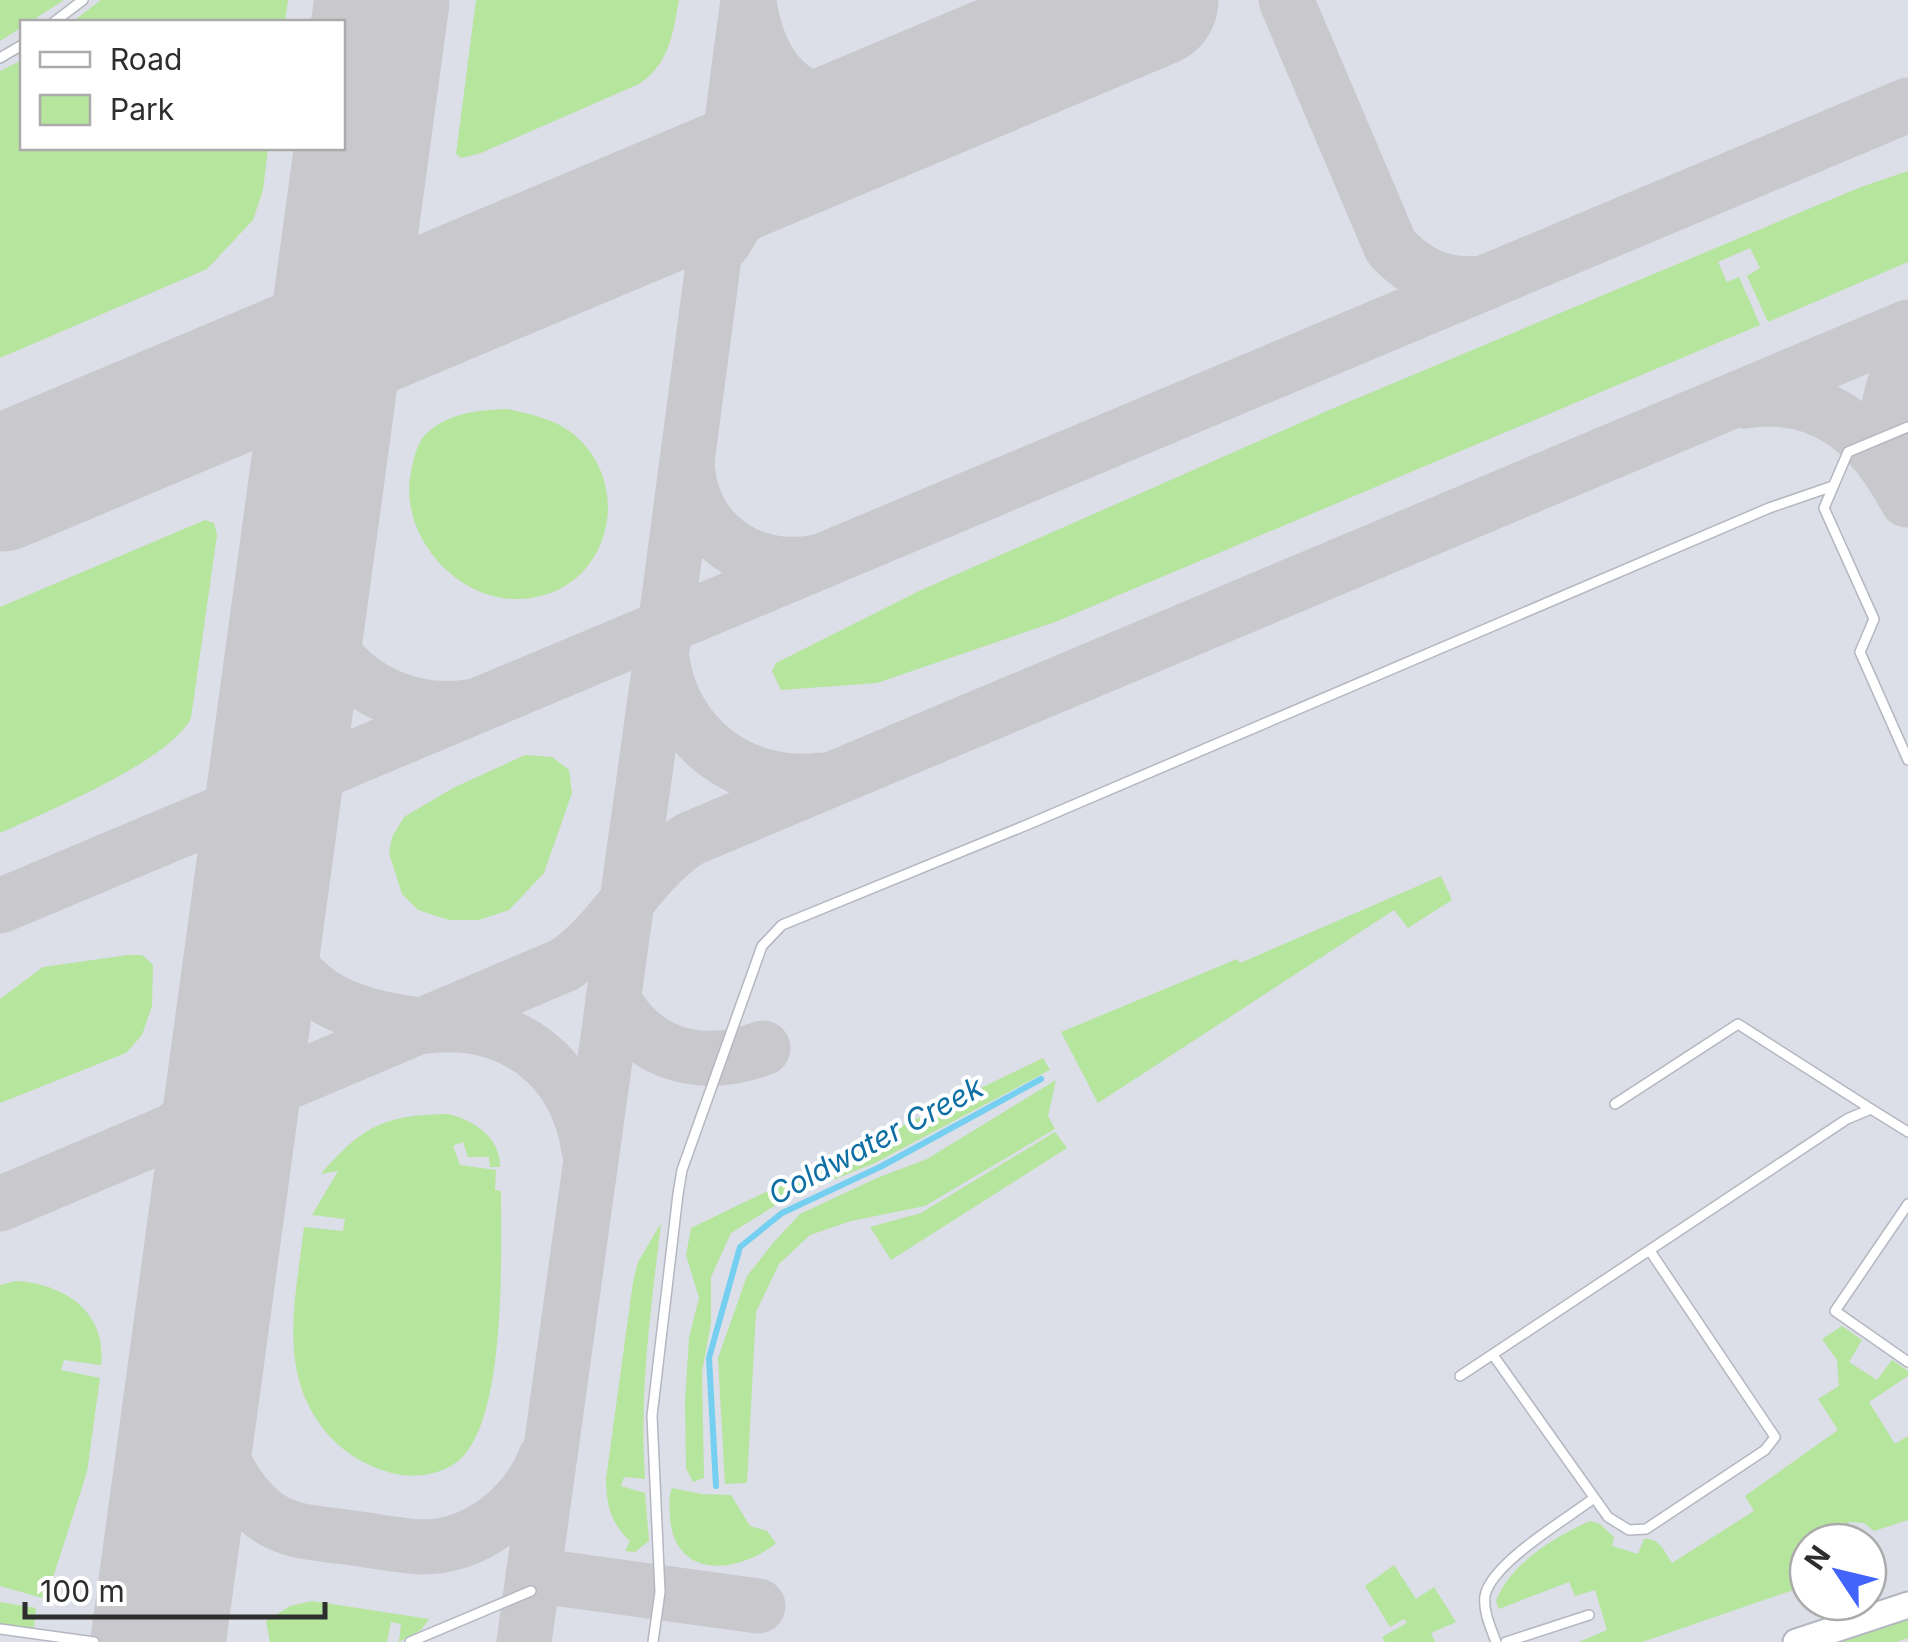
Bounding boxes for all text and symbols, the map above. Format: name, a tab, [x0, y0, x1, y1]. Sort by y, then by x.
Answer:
legend	[20, 20, 345, 150]
text: Road	[110, 41, 182, 77]
text: Park	[110, 91, 175, 127]
water label: Coldwater Creek	[762, 1068, 990, 1212]
north arrow	[1788, 1522, 1888, 1622]
text: N	[1797, 1539, 1838, 1576]
scale bar	[25, 1557, 325, 1619]
text: 100 m	[40, 1573, 125, 1609]

